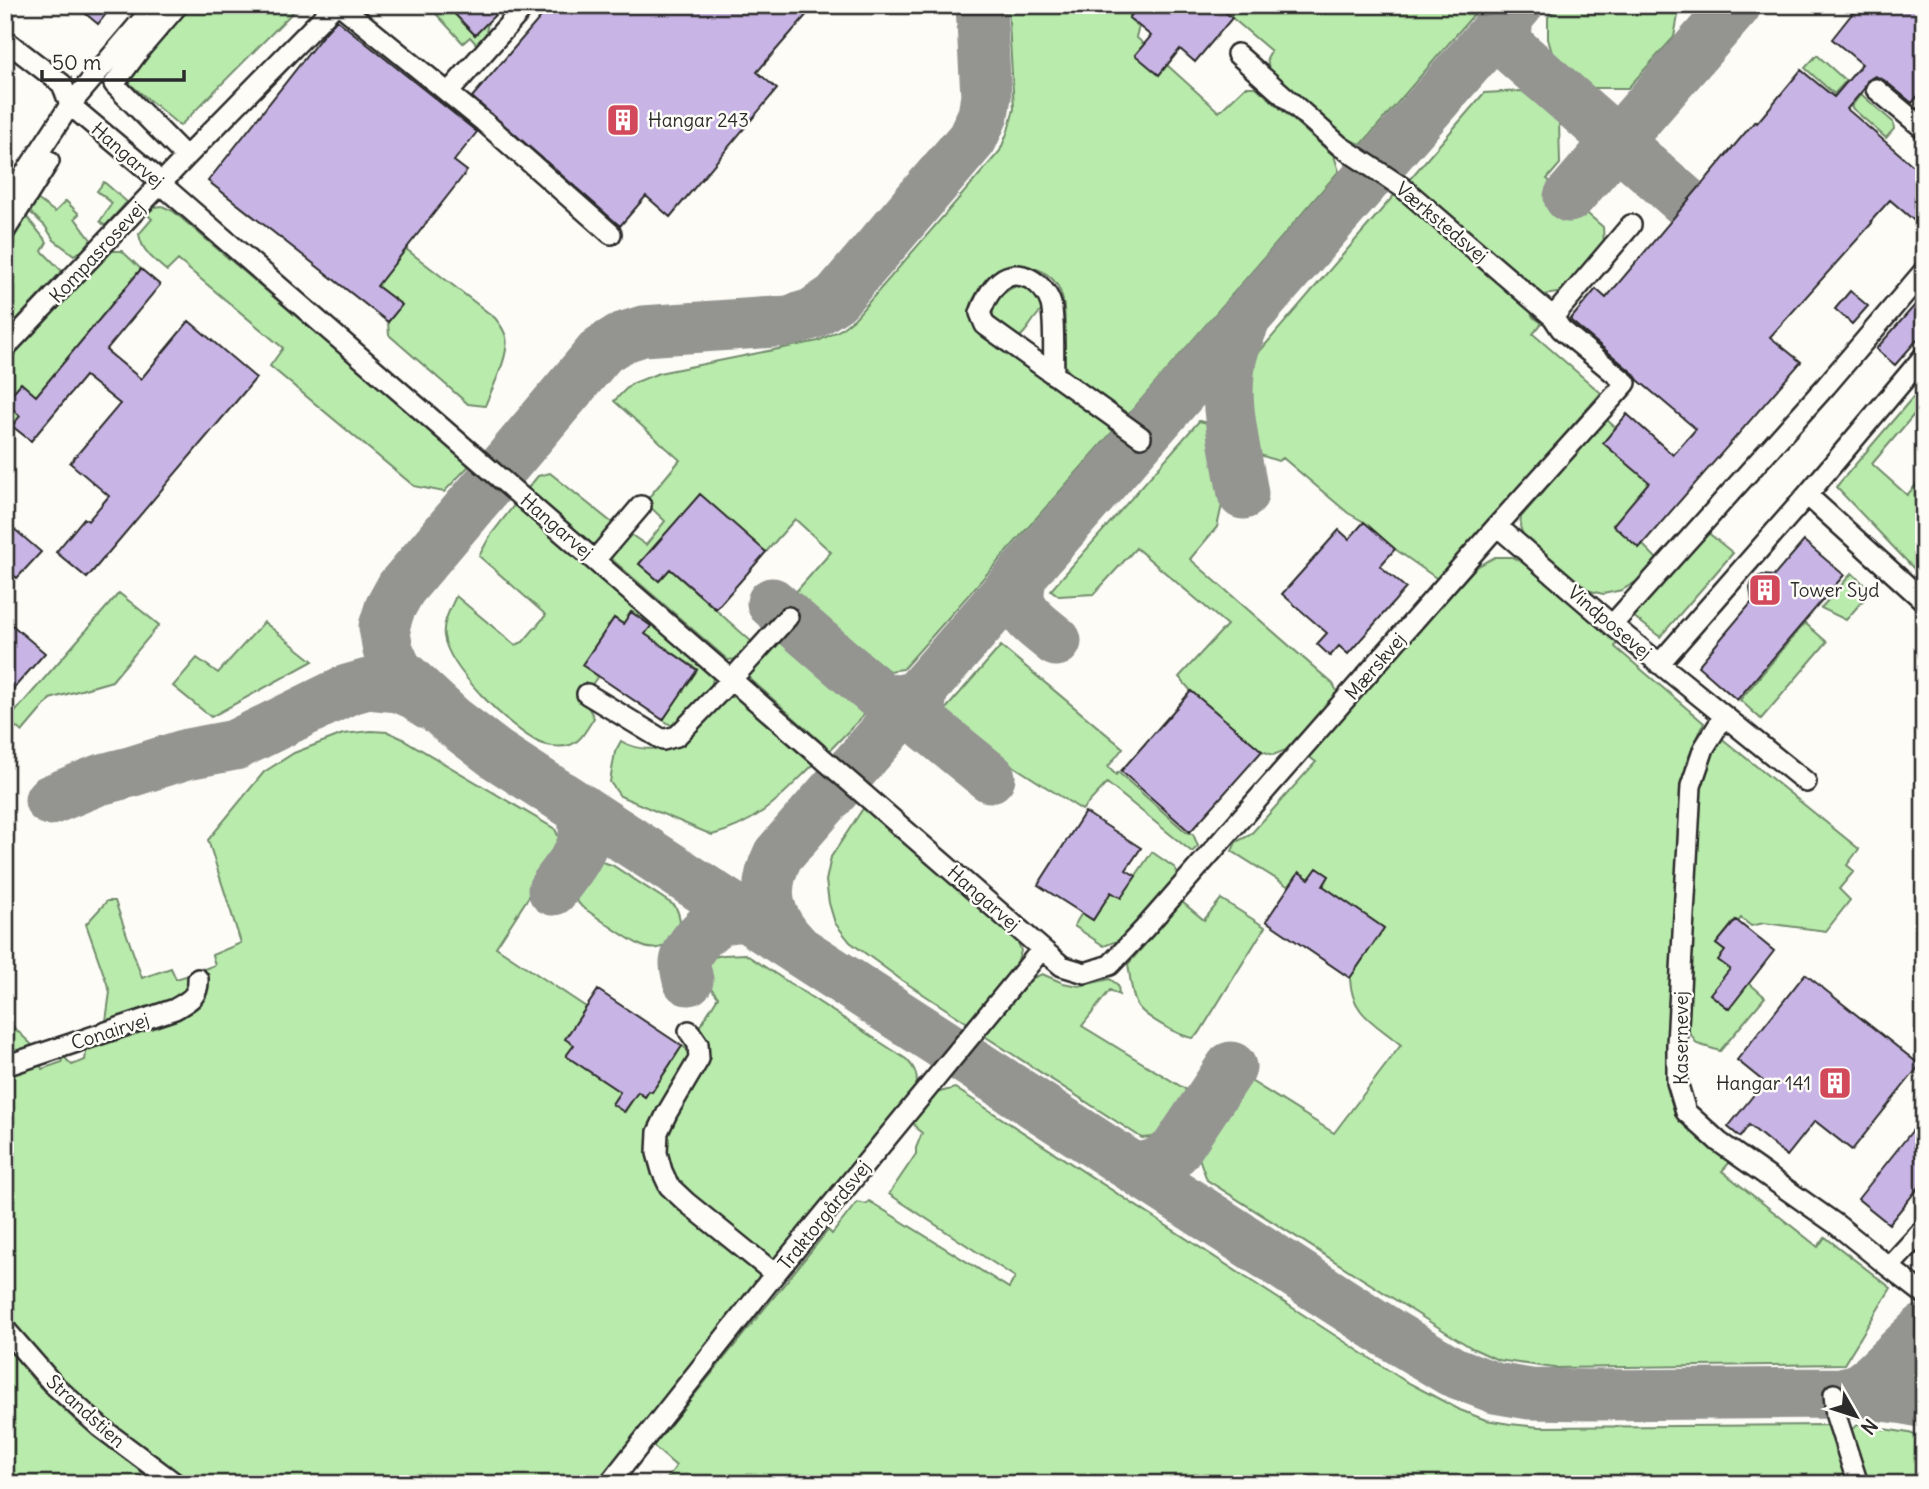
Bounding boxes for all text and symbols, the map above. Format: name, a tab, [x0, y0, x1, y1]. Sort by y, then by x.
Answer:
scale bar	[42, 38, 184, 82]
text: 50 m	[52, 49, 101, 76]
building icon: Hangar 243	[604, 101, 642, 139]
place label: Hangar 243	[648, 108, 749, 132]
street label: Hangarvej	[87, 117, 169, 193]
street label: Værkstedsvej	[1391, 176, 1493, 268]
street label: Kompasrosevej	[44, 196, 150, 308]
street label: Hangarvej	[516, 488, 598, 564]
building icon: Tower Syd	[1746, 571, 1784, 609]
place label: Tower Syd	[1790, 578, 1879, 602]
street label: Vindposevej	[1563, 580, 1657, 664]
street label: Mærskvej	[1339, 628, 1411, 704]
street label: Hangarvej	[943, 860, 1025, 936]
street label: Kasernevej	[1669, 991, 1693, 1085]
street label: Conairvej	[68, 1007, 152, 1055]
building icon: Hangar 141	[1816, 1064, 1854, 1102]
place label: Hangar 141	[1716, 1071, 1811, 1095]
street label: Traktorgårdsvej	[773, 1155, 875, 1275]
street label: Strandstien	[42, 1369, 130, 1453]
north arrow	[1820, 1380, 1890, 1450]
text: N	[1856, 1414, 1883, 1439]

